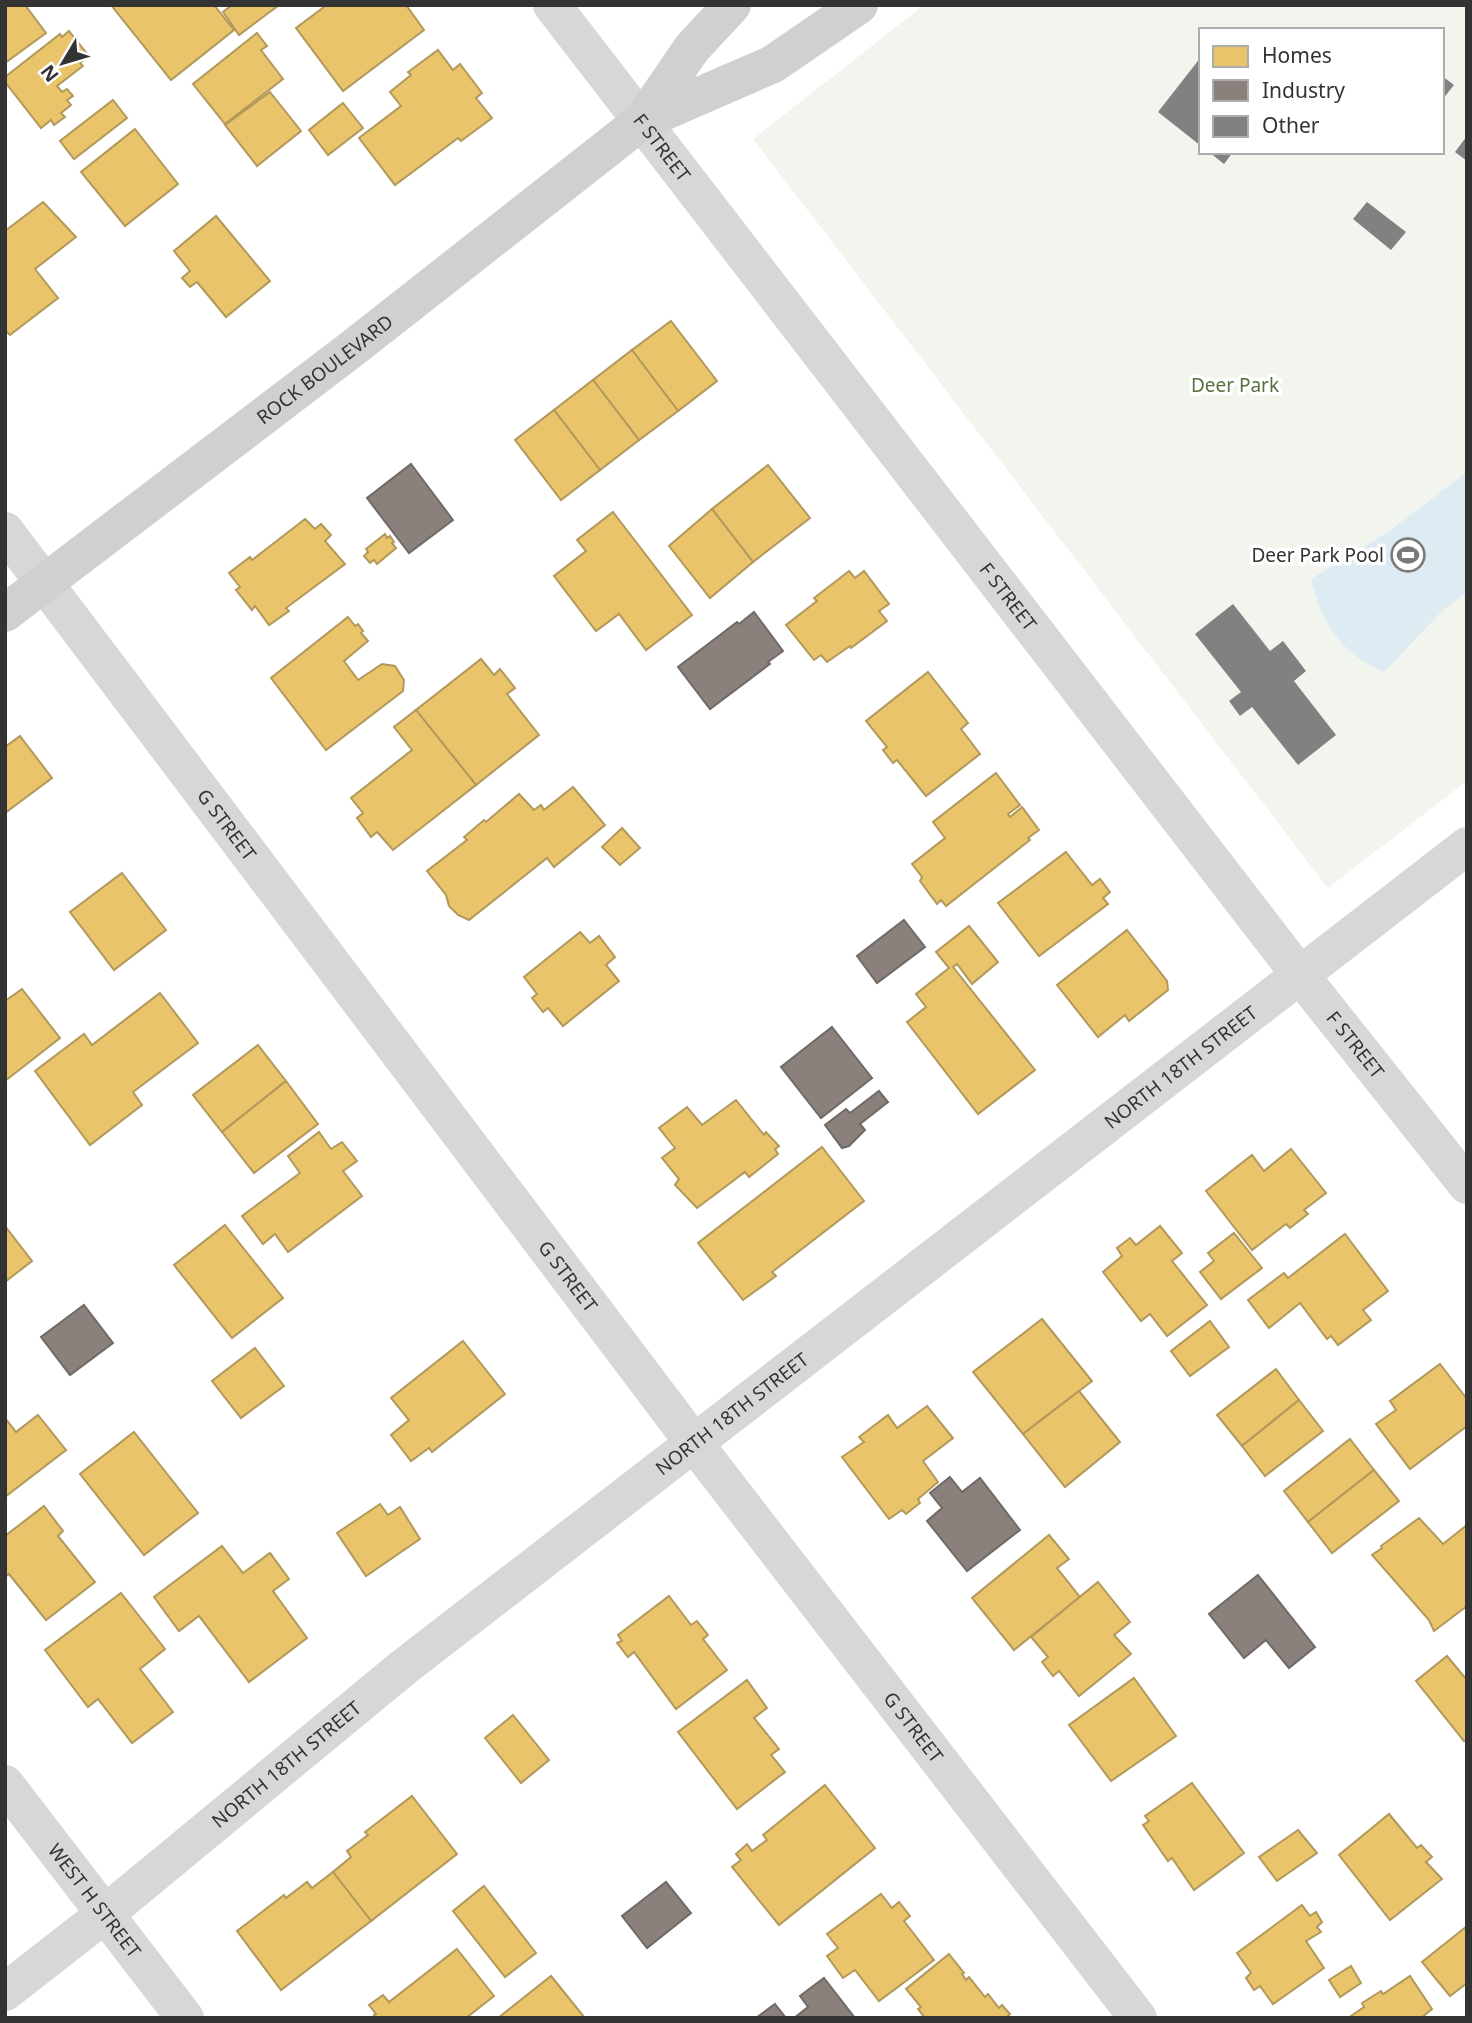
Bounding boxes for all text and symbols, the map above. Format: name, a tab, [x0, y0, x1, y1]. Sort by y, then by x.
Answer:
north arrow	[28, 28, 98, 98]
legend	[1199, 28, 1444, 154]
text: Homes	[1262, 41, 1332, 69]
text: N	[35, 59, 65, 88]
text: Industry	[1262, 76, 1345, 104]
street label: F STREET	[627, 108, 697, 187]
text: Other	[1262, 111, 1320, 139]
street label: ROCK BOULEVARD	[251, 309, 398, 430]
park label: Deer Park	[1191, 372, 1279, 398]
sports icon: Deer Park Pool	[1389, 536, 1427, 574]
place label: Deer Park Pool	[1251, 542, 1384, 568]
street label: F STREET	[974, 557, 1043, 636]
street label: G STREET	[191, 784, 263, 866]
street label: NORTH 18TH STREET	[1099, 1000, 1263, 1134]
street label: F STREET	[1321, 1006, 1391, 1084]
street label: G STREET	[533, 1235, 604, 1318]
street label: NORTH 18TH STREET	[650, 1346, 814, 1481]
street label: G STREET	[878, 1686, 949, 1768]
street label: NORTH 18TH STREET	[206, 1694, 367, 1834]
street label: WEST H STREET	[42, 1838, 147, 1963]

